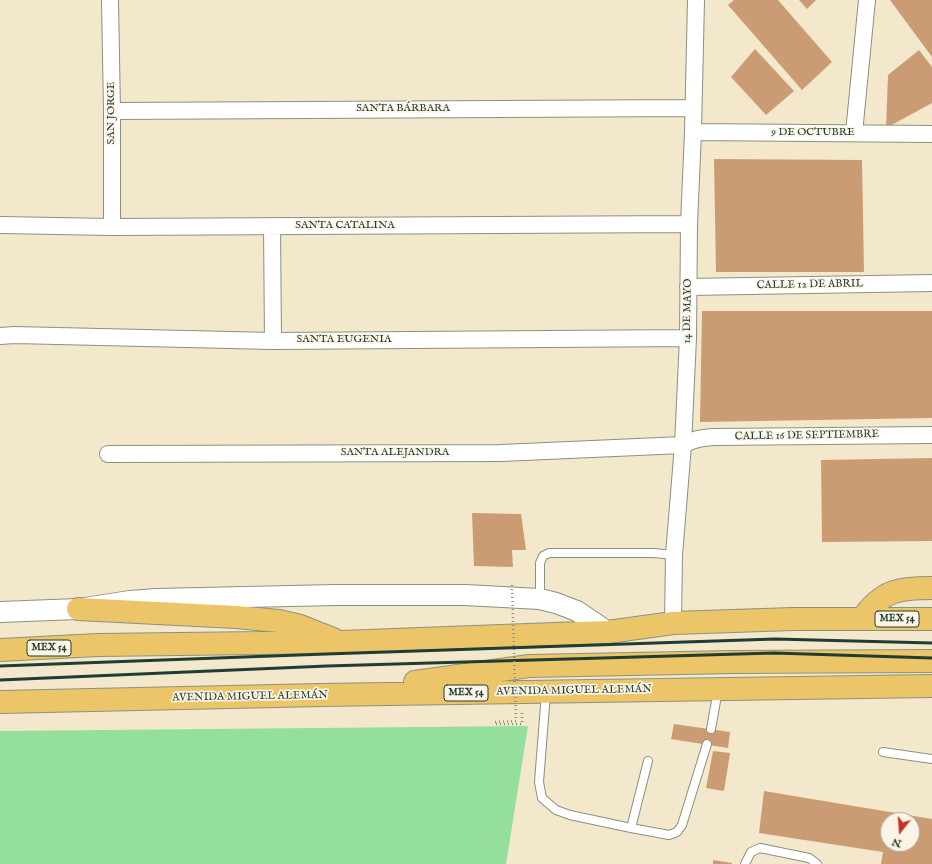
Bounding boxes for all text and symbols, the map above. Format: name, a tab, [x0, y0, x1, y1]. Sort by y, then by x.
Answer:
street label: SAN JORGE	[105, 82, 119, 144]
street label: SANTA BÁRBARA	[356, 102, 450, 116]
street label: 9 DE OCTUBRE	[771, 126, 855, 140]
street label: SANTA CATALINA	[295, 219, 395, 233]
street label: CALLE 12 DE ABRIL	[757, 277, 863, 293]
street label: 14 DE MAYO	[681, 279, 695, 343]
street label: SANTA EUGENIA	[297, 333, 391, 347]
street label: CALLE 16 DE SEPTIEMBRE	[735, 428, 879, 444]
street label: SANTA ALEJANDRA	[341, 446, 449, 460]
road number: MEX 54	[875, 611, 919, 627]
road number: MEX 54	[27, 640, 71, 656]
street label: AVENIDA MIGUEL ALEMÁN	[496, 683, 652, 699]
road number: MEX 54	[444, 685, 488, 701]
street label: AVENIDA MIGUEL ALEMÁN	[172, 689, 328, 705]
north arrow	[880, 812, 920, 852]
text: N	[890, 834, 903, 851]

